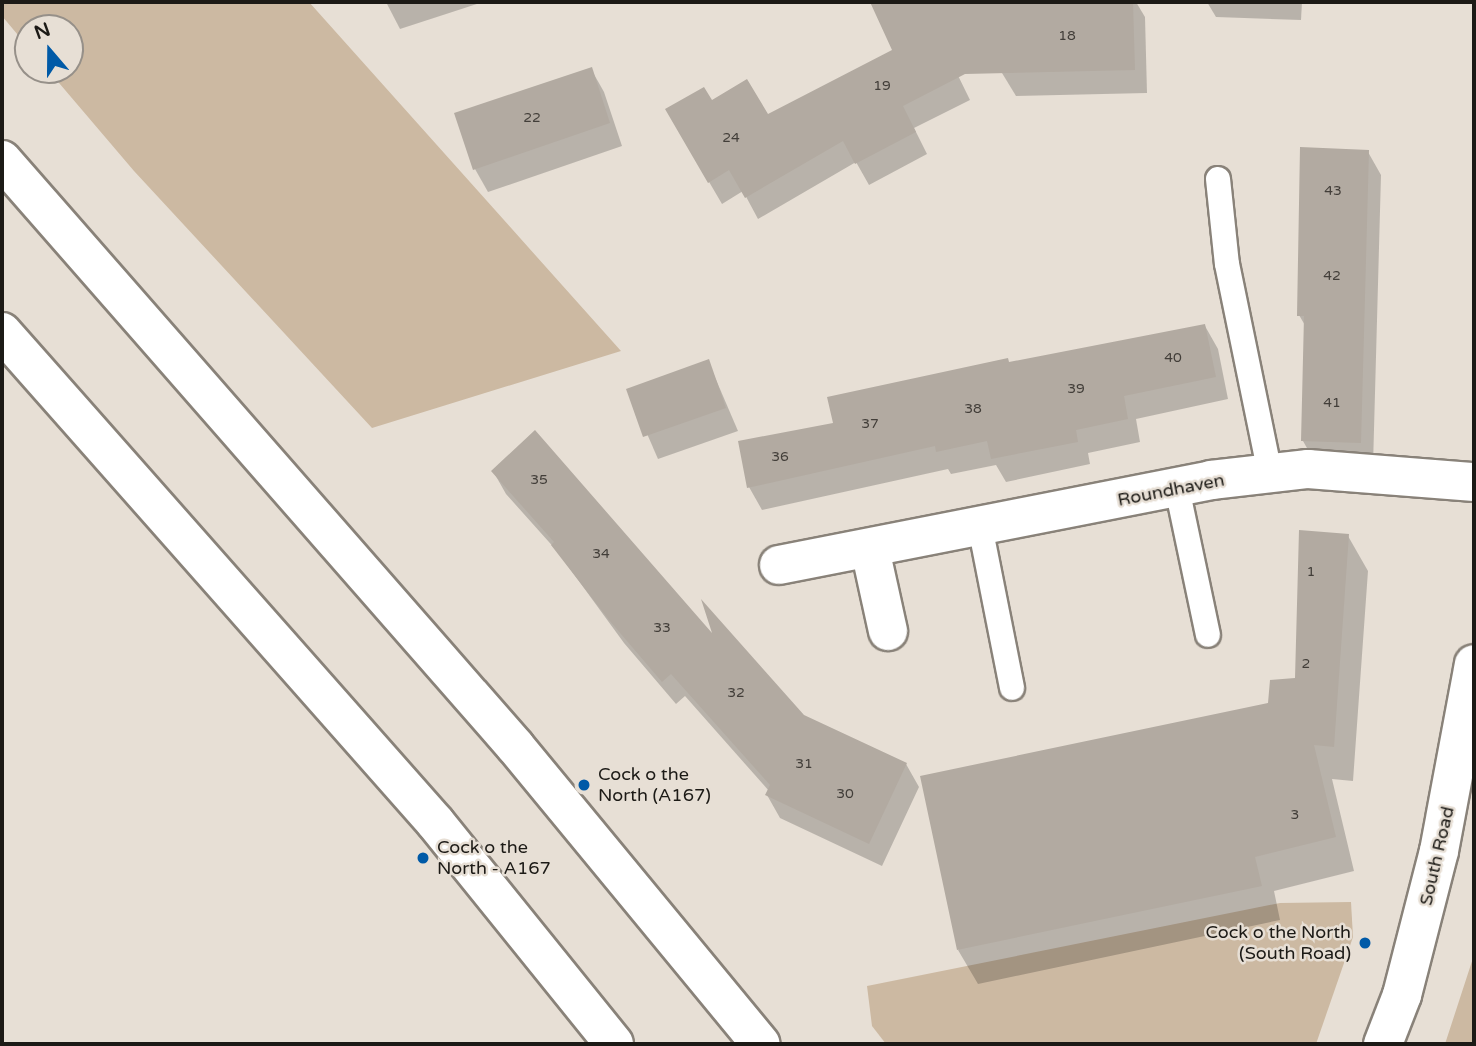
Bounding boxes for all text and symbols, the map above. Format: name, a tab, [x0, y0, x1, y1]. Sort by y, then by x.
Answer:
north arrow	[14, 14, 84, 84]
text: N	[32, 18, 53, 44]
house number: 18	[1058, 28, 1076, 44]
house number: 19	[873, 78, 891, 94]
house number: 22	[523, 110, 541, 126]
house number: 24	[722, 130, 740, 146]
house number: 43	[1324, 183, 1342, 199]
house number: 42	[1323, 268, 1341, 284]
house number: 40	[1164, 350, 1182, 366]
house number: 39	[1067, 381, 1085, 397]
house number: 41	[1323, 395, 1341, 411]
house number: 38	[964, 401, 982, 417]
house number: 37	[861, 416, 879, 432]
house number: 36	[771, 449, 789, 465]
street label: Roundhaven	[1116, 469, 1226, 511]
house number: 35	[530, 472, 548, 488]
house number: 34	[592, 546, 610, 562]
house number: 1	[1307, 564, 1315, 580]
house number: 33	[653, 620, 671, 636]
house number: 2	[1302, 656, 1310, 672]
house number: 32	[727, 685, 745, 701]
house number: 31	[795, 756, 813, 772]
place label: Cock o the North (A167)	[598, 764, 711, 806]
marker: Cock o the North (A167)	[576, 777, 592, 793]
house number: 30	[836, 786, 854, 802]
street label: South Road	[1415, 804, 1459, 908]
house number: 3	[1291, 807, 1299, 823]
place label: Cock o the North - A167	[437, 837, 551, 880]
marker: Cock o the North - A167	[415, 850, 431, 866]
place label: Cock o the North (South Road)	[1206, 922, 1351, 964]
marker: Cock o the North (South Road)	[1357, 935, 1373, 951]

